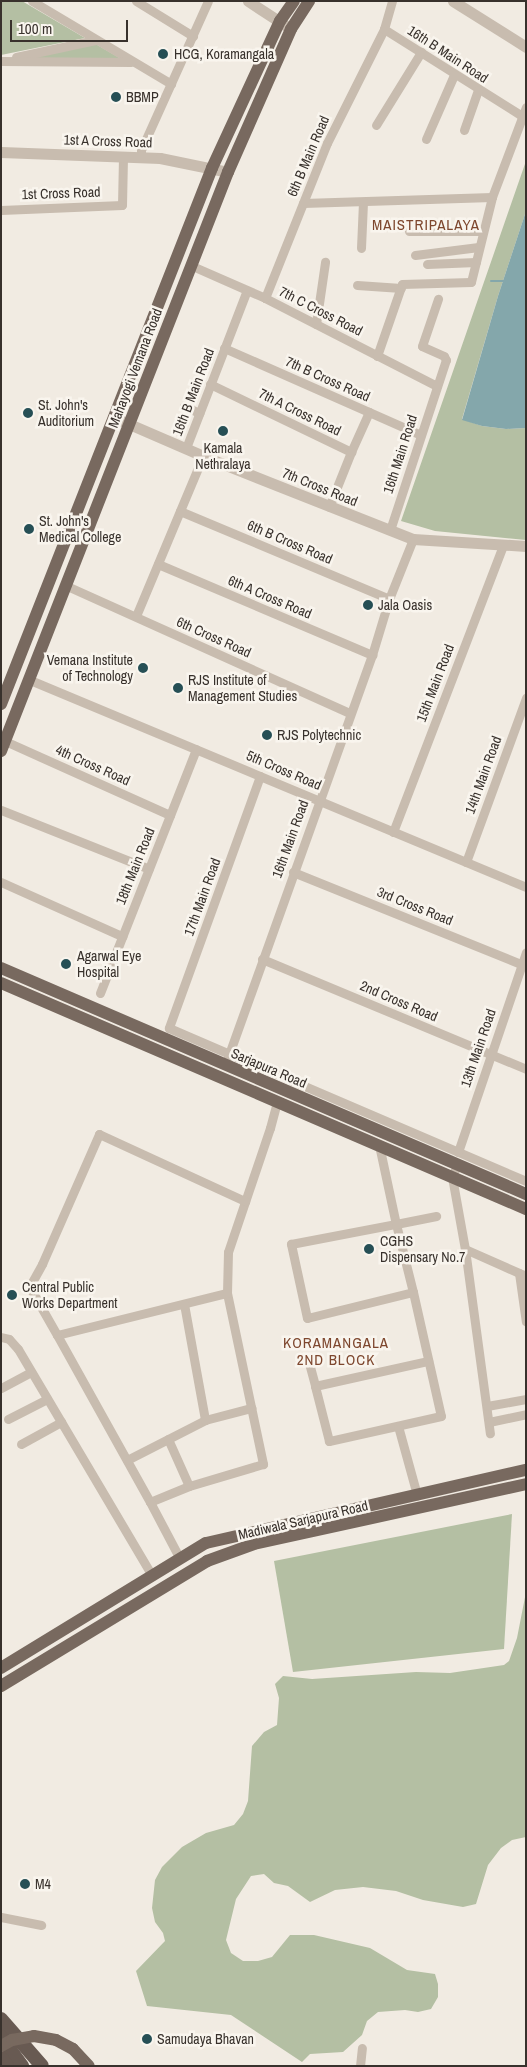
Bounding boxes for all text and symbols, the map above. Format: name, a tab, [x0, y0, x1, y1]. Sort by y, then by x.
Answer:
scale bar	[12, 10, 130, 42]
text: 100 m	[18, 18, 52, 39]
street label: 16th B Main Road	[405, 22, 491, 86]
place label: HCG, Koramangala	[174, 46, 274, 62]
marker: HCG, Koramangala	[156, 47, 170, 61]
place label: BBMP	[126, 89, 159, 105]
marker: BBMP	[110, 91, 122, 103]
street label: 6th B Main Road	[283, 113, 333, 199]
street label: 1st A Cross Road	[63, 131, 153, 151]
street label: 1st Cross Road	[21, 183, 101, 203]
district label: MAISTRIPALAYA	[370, 216, 482, 234]
street label: 7th C Cross Road	[277, 283, 365, 339]
street label: Mahayogi Vemana Road	[105, 306, 165, 430]
street label: 16th B Main Road	[169, 346, 217, 438]
street label: 7th B Cross Road	[283, 353, 373, 405]
street label: 7th A Cross Road	[256, 385, 344, 439]
place label: St. John's Auditorium	[38, 397, 94, 430]
marker: St. John's Auditorium	[22, 407, 34, 419]
street label: 16th Main Road	[379, 413, 421, 495]
marker: Kamala Nethralaya	[216, 424, 230, 438]
place label: Kamala Nethralaya	[195, 440, 251, 472]
street label: 7th Cross Road	[280, 464, 360, 510]
place label: St. John's Medical College	[39, 513, 121, 546]
street label: 6th B Cross Road	[245, 517, 335, 567]
marker: St. John's Medical College	[23, 523, 35, 535]
street label: 6th A Cross Road	[225, 572, 315, 622]
place label: Jala Oasis	[378, 597, 432, 613]
marker: Jala Oasis	[362, 599, 374, 611]
street label: 6th Cross Road	[174, 613, 254, 661]
street label: 15th Main Road	[413, 642, 457, 724]
place label: Vemana Institute of Technology	[47, 652, 133, 684]
marker: Vemana Institute of Technology	[137, 662, 149, 674]
place label: RJS Institute of Management Studies	[188, 672, 297, 704]
marker: RJS Institute of Management Studies	[172, 682, 184, 694]
place label: RJS Polytechnic	[277, 727, 361, 743]
marker: RJS Polytechnic	[261, 729, 273, 741]
street label: 14th Main Road	[461, 734, 505, 816]
street label: 4th Cross Road	[53, 741, 133, 789]
street label: 5th Cross Road	[244, 747, 324, 793]
street label: 16th Main Road	[268, 798, 312, 880]
street label: 18th Main Road	[112, 825, 158, 907]
street label: 17th Main Road	[180, 856, 224, 938]
street label: 3rd Cross Road	[375, 883, 455, 929]
place label: Agarwal Eye Hospital	[77, 948, 141, 980]
marker: Agarwal Eye Hospital	[59, 957, 73, 971]
street label: 2nd Cross Road	[358, 977, 440, 1025]
street label: 13th Main Road	[457, 1007, 499, 1089]
street label: Sarjapura Road	[229, 1045, 309, 1091]
place label: CGHS Dispensary No.7	[380, 1233, 465, 1266]
marker: CGHS Dispensary No.7	[362, 1242, 376, 1256]
place label: Central Public Works Department	[22, 1279, 117, 1311]
marker: Central Public Works Department	[6, 1289, 18, 1301]
district label: KORAMANGALA 2ND BLOCK	[282, 1333, 390, 1368]
street label: Madiwala Sarjapura Road	[236, 1497, 370, 1543]
place label: M4	[35, 1876, 51, 1892]
marker: M4	[19, 1878, 31, 1890]
place label: Samudaya Bhavan	[157, 2031, 254, 2047]
marker: Samudaya Bhavan	[141, 2033, 153, 2045]

